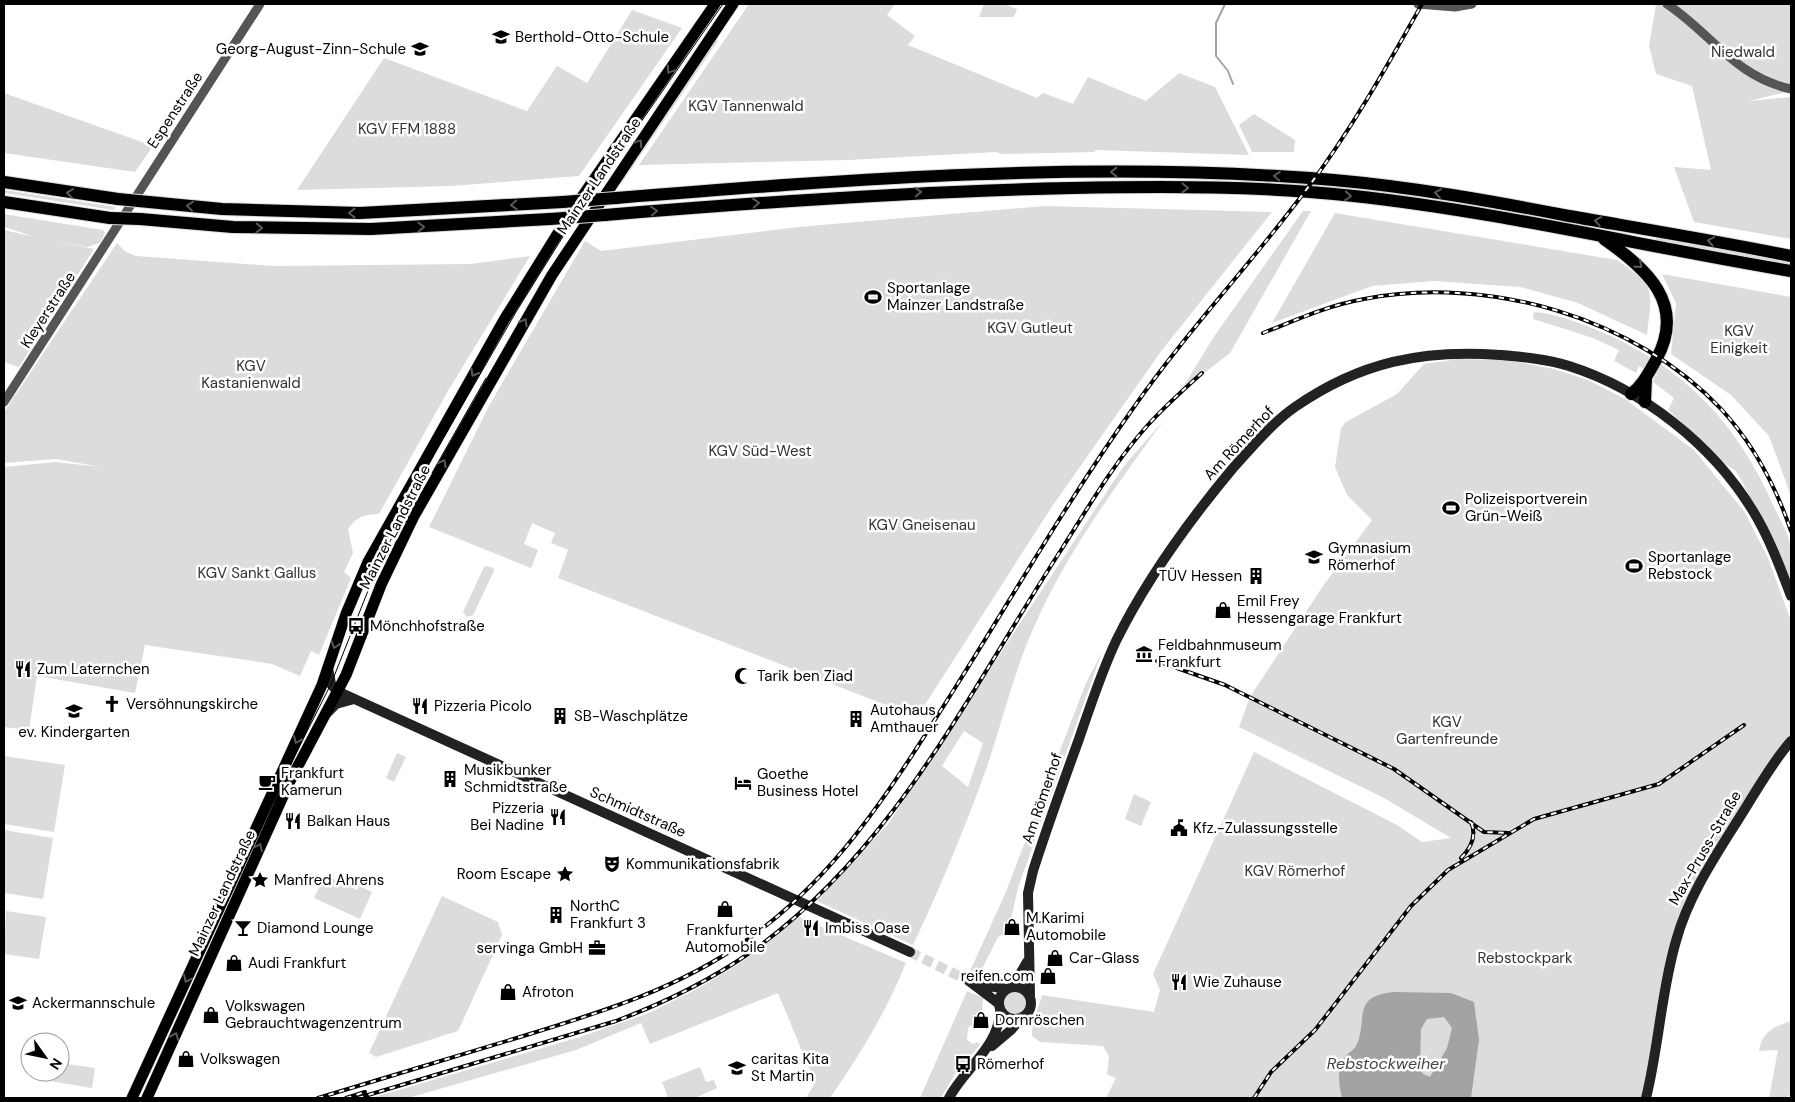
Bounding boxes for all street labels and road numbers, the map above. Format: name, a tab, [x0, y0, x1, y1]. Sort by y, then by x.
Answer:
street label: Espenstraße	[143, 68, 207, 152]
street label: Mainzer Landstraße	[552, 114, 646, 238]
street label: Kleyerstraße	[16, 268, 80, 352]
street label: Am Römerhof	[1199, 402, 1279, 484]
street label: Mainzer Landstraße	[355, 461, 435, 593]
street label: Am Römerhof	[1017, 750, 1067, 846]
street label: Schmidtstraße	[587, 782, 689, 842]
street label: Max-Pruss-Straße	[1664, 787, 1746, 909]
street label: Mainzer Landstraße	[184, 827, 260, 959]

